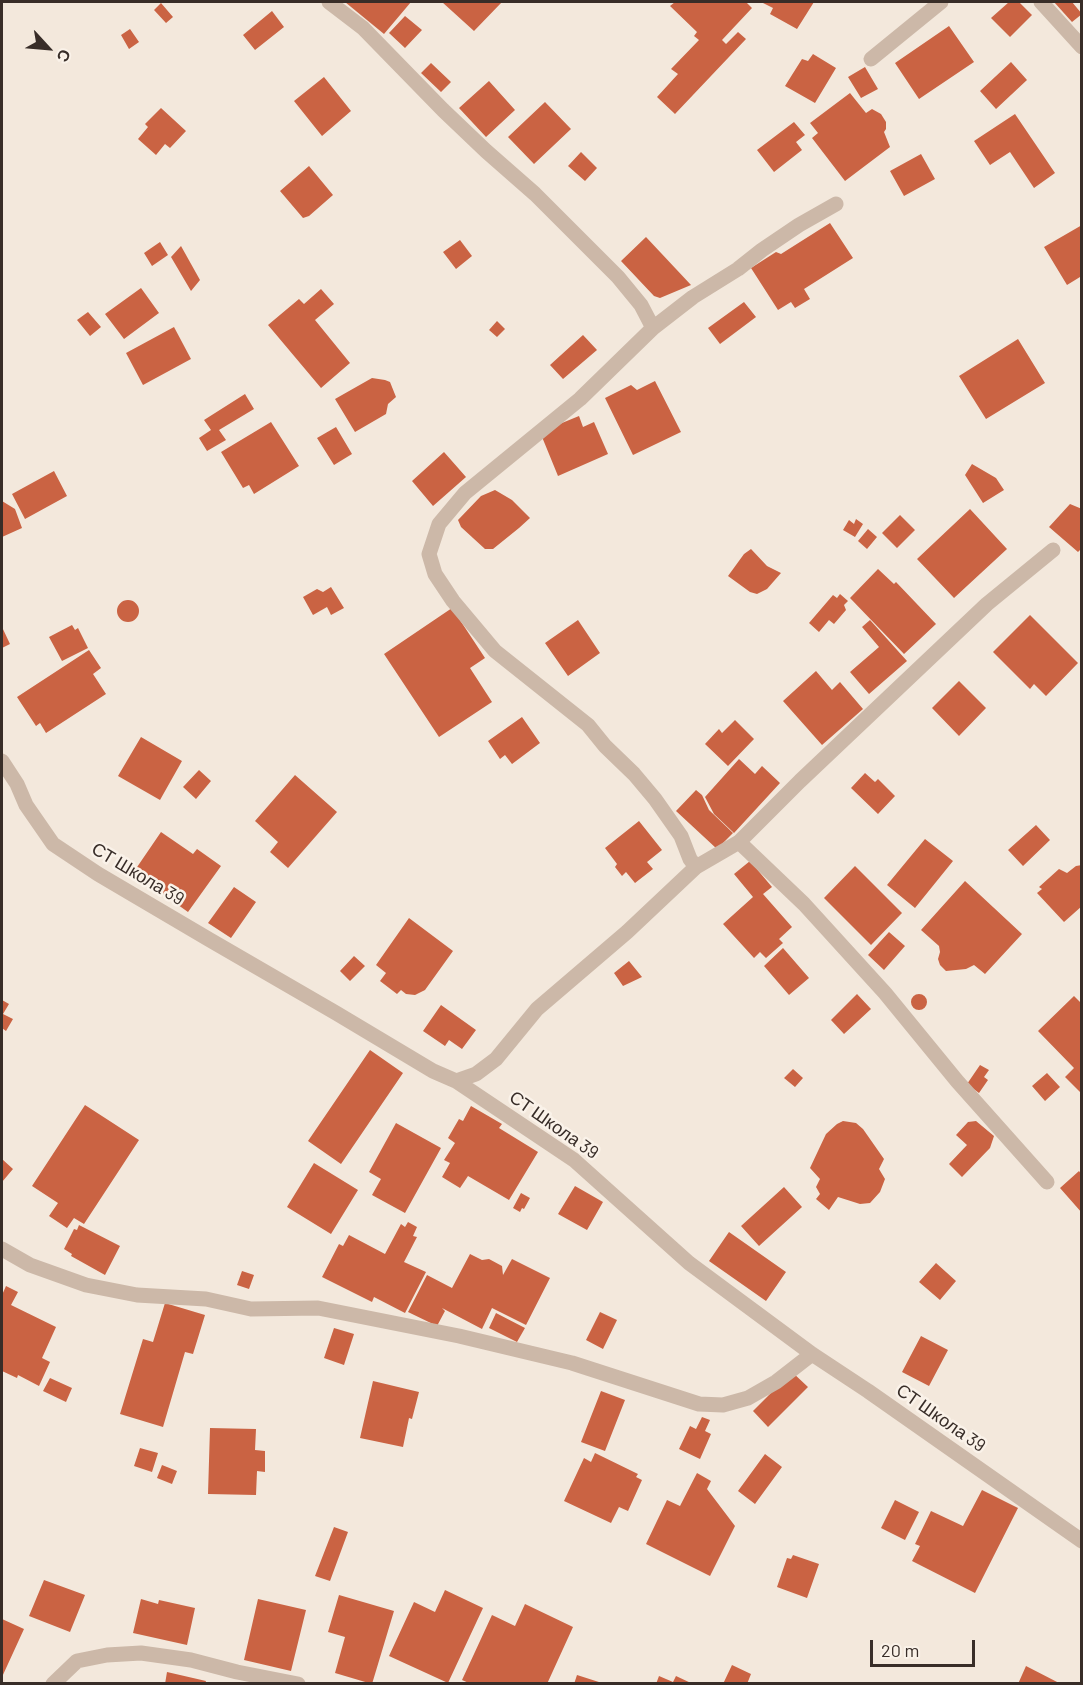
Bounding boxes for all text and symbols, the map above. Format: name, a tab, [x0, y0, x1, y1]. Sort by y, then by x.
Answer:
north arrow	[18, 18, 78, 78]
text: С	[54, 47, 76, 65]
street label: СТ Школа 39	[88, 838, 188, 910]
street label: СТ Школа 39	[505, 1086, 603, 1164]
street label: СТ Школа 39	[892, 1379, 990, 1457]
scale bar	[873, 1628, 978, 1666]
text: 20 m	[881, 1639, 919, 1661]

